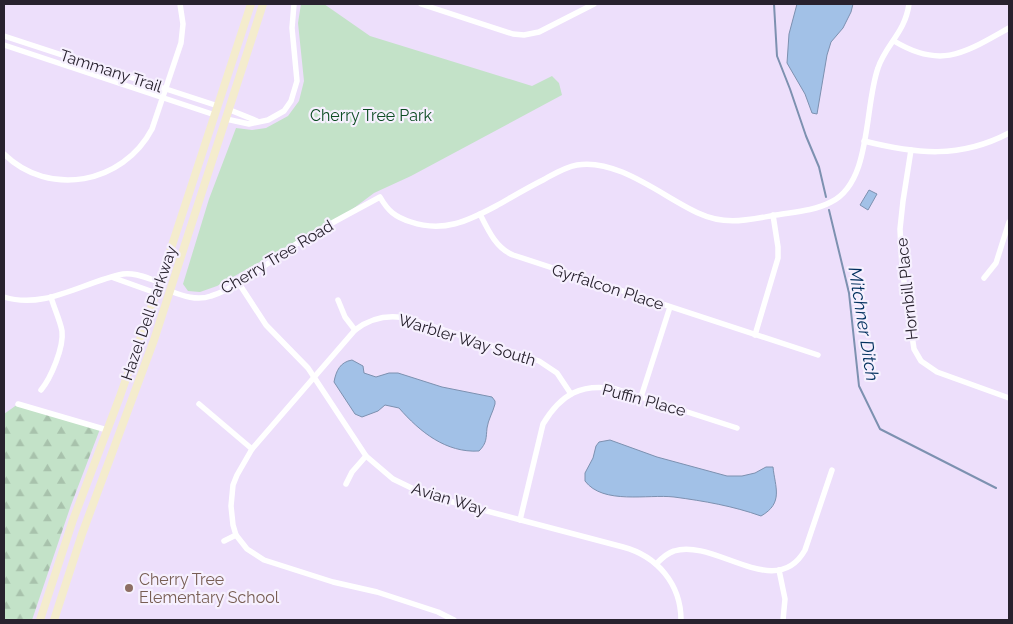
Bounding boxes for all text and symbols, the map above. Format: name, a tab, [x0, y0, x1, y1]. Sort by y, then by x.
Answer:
street label: Tammany Trail	[57, 46, 165, 97]
park label: Cherry Tree Park	[310, 106, 433, 125]
street label: Cherry Tree Road	[217, 216, 337, 298]
street label: Hornbill Place	[892, 237, 922, 341]
street label: Hazel Dell Parkway	[117, 243, 181, 383]
street label: Gyrfalcon Place	[550, 260, 666, 314]
water label: Mitchner Ditch	[845, 265, 883, 383]
street label: Warbler Way South	[396, 310, 538, 370]
street label: Puffin Place	[600, 380, 688, 420]
street label: Avian Way	[409, 479, 489, 519]
place label: Cherry Tree Elementary School	[139, 570, 280, 607]
marker: Cherry Tree Elementary School	[123, 582, 135, 594]

